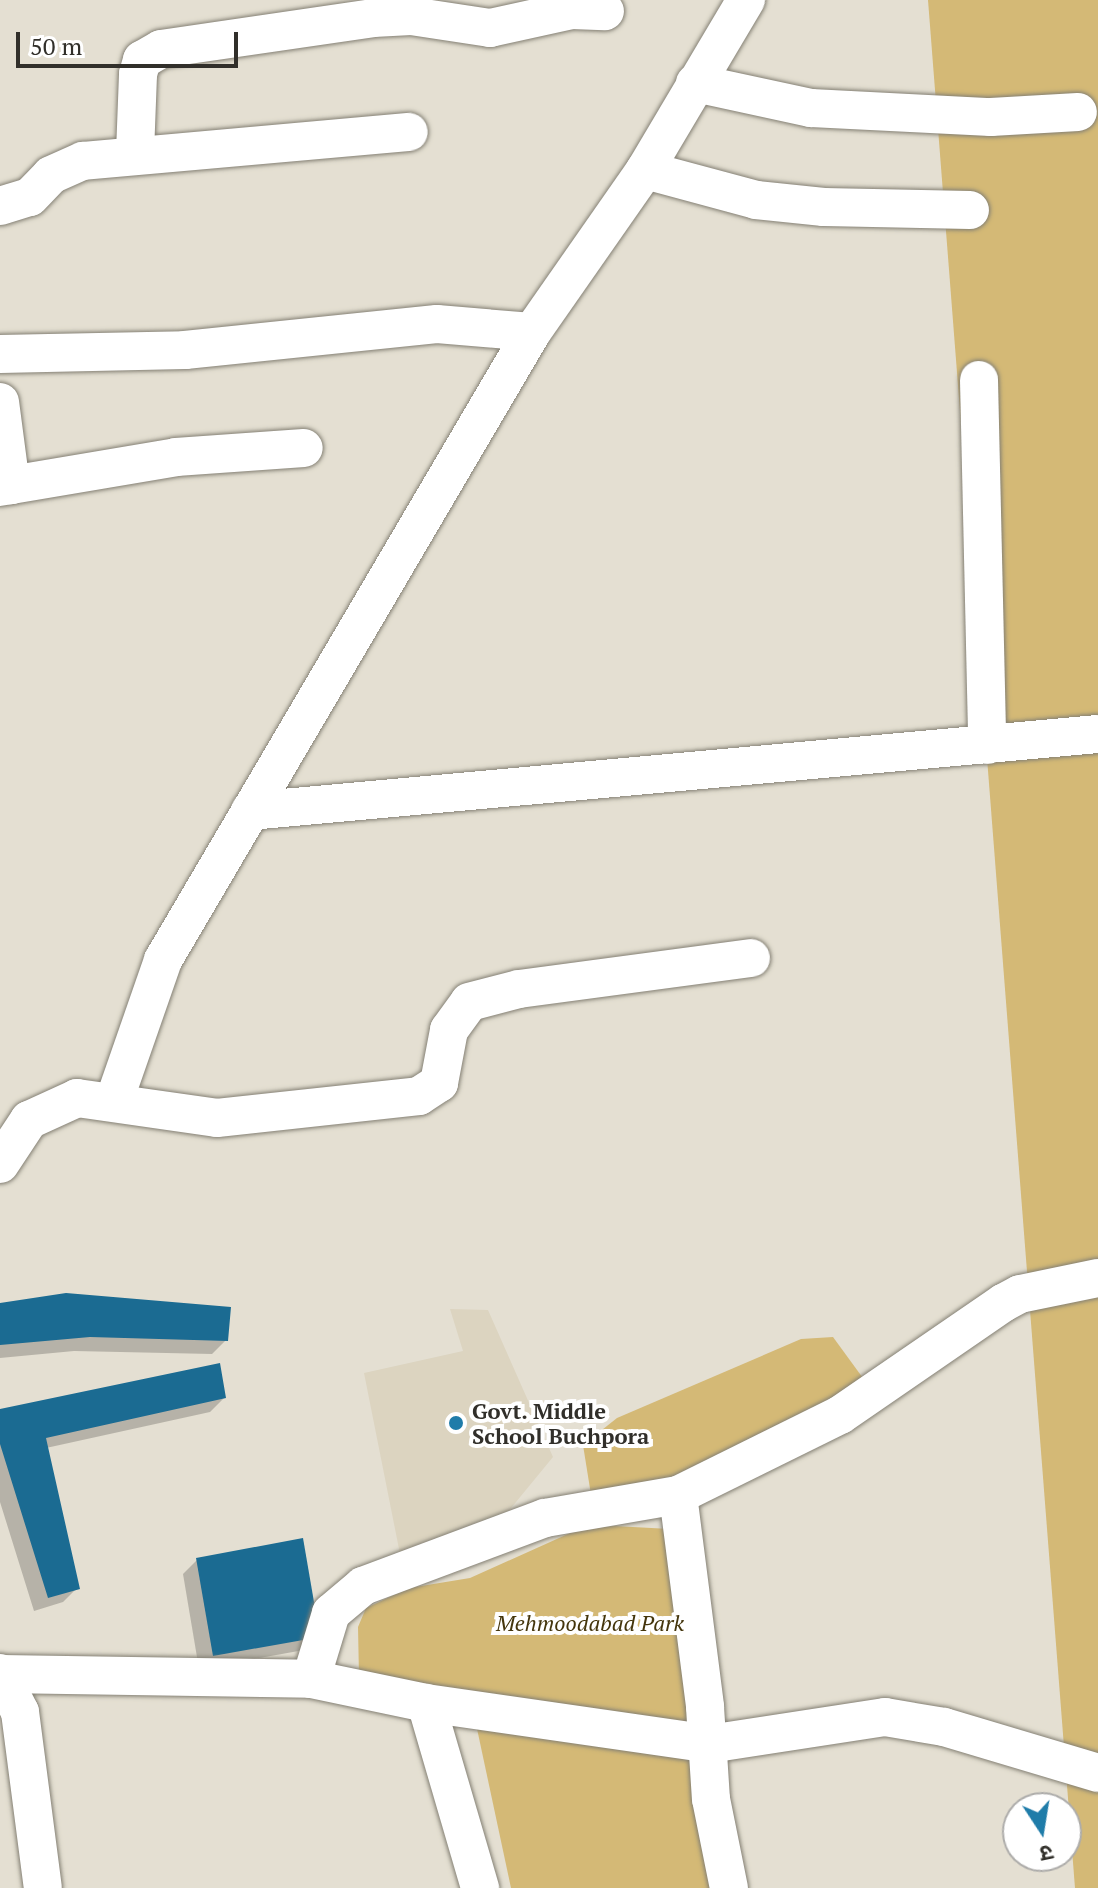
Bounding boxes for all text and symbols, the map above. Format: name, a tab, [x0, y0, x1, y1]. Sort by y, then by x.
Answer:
scale bar	[20, 16, 242, 66]
text: 50 m	[30, 30, 82, 62]
place label: Govt. Middle School Buchpora	[472, 1397, 649, 1448]
marker: Govt. Middle School Buchpora	[447, 1414, 465, 1432]
park label: Mehmoodabad Park	[496, 1610, 684, 1636]
north arrow	[1002, 1792, 1082, 1872]
text: उ	[1037, 1838, 1056, 1870]

